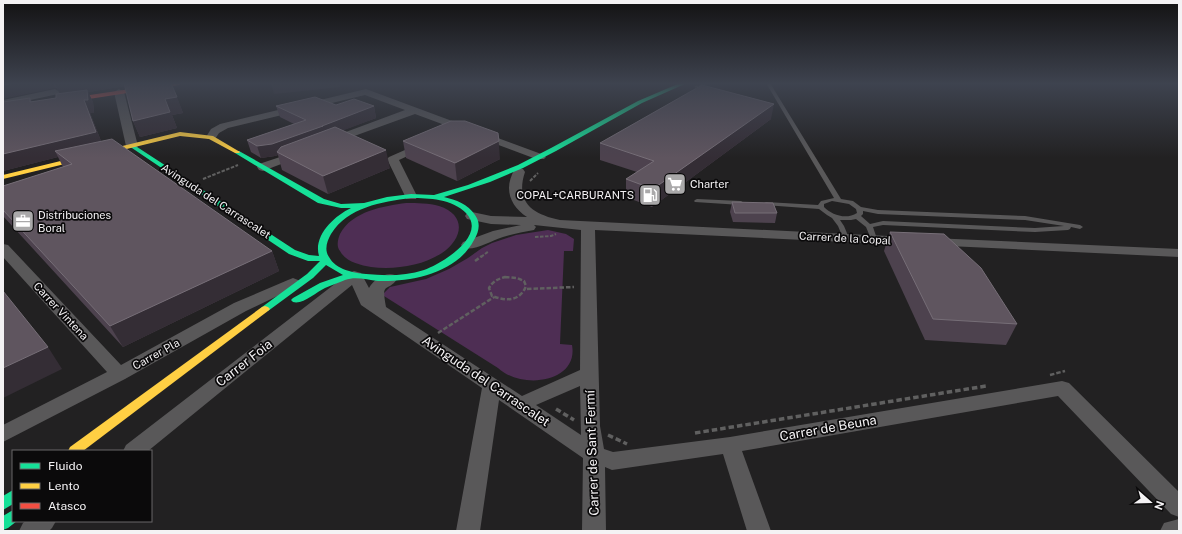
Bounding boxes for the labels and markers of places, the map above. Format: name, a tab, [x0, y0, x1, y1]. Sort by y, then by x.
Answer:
supermarket icon: Charter	[662, 171, 688, 197]
place label: Charter	[690, 178, 729, 190]
fuel station icon: COPAL+CARBURANTS	[637, 182, 663, 208]
place label: COPAL+CARBURANTS	[516, 189, 634, 201]
office icon: Distribuciones Boral	[10, 208, 36, 234]
place label: Distribuciones Boral	[38, 209, 111, 234]

